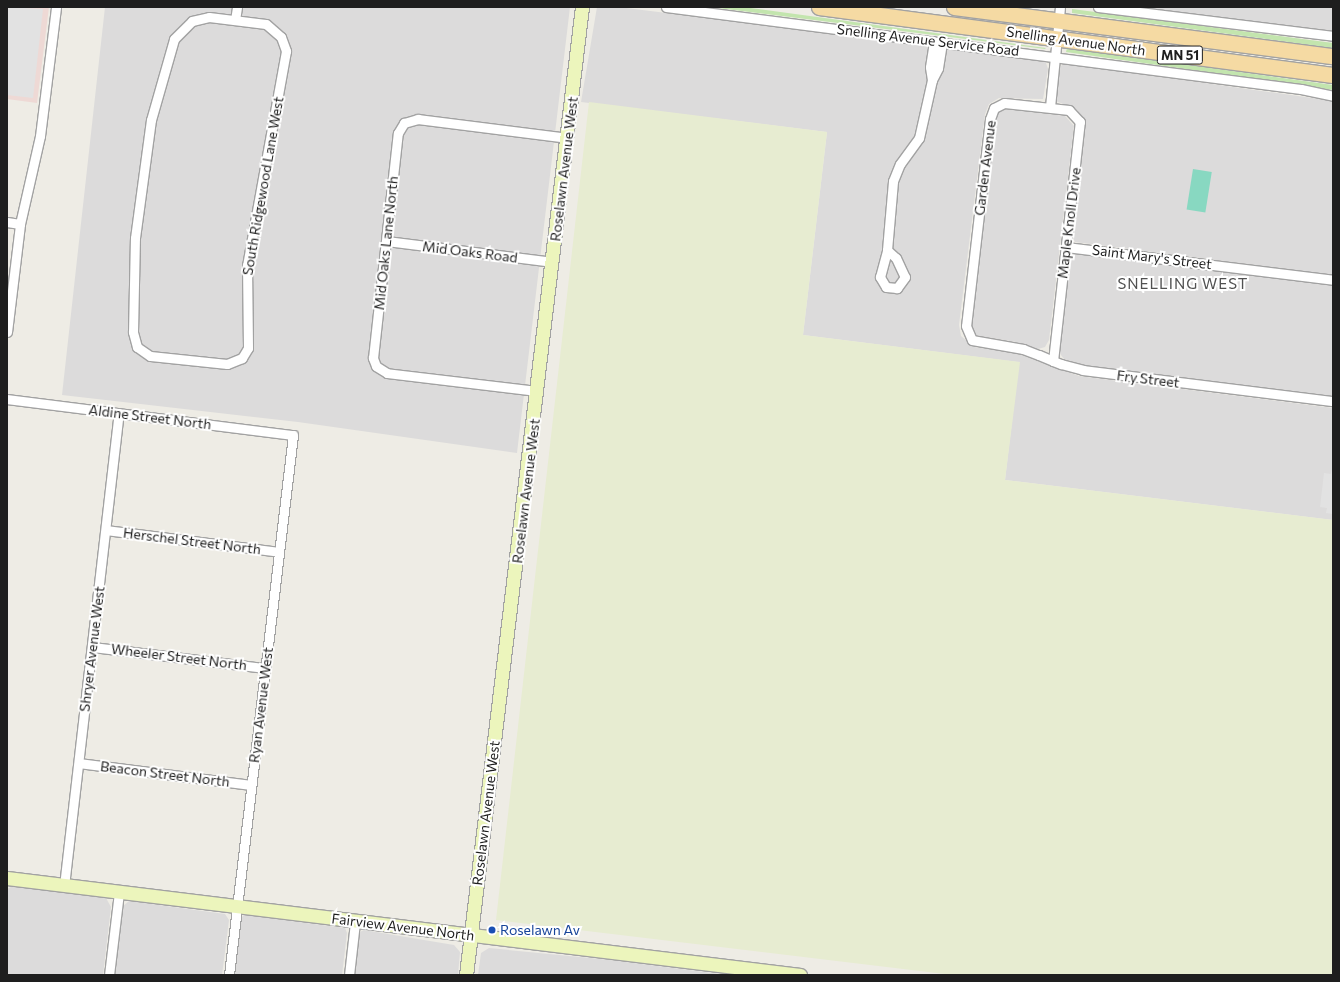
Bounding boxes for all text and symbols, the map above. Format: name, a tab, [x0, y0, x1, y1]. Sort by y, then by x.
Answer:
street label: Snelling Avenue Service Road	[836, 20, 1020, 60]
street label: Snelling Avenue North	[1005, 23, 1147, 59]
road number: MN 51	[1156, 44, 1204, 66]
street label: South Ridgewood Lane West	[239, 95, 287, 277]
street label: Roselawn Avenue West	[547, 96, 581, 242]
street label: Garden Avenue	[971, 119, 999, 217]
street label: Maple Knoll Drive	[1054, 166, 1084, 280]
street label: Mid Oaks Lane North	[371, 175, 401, 311]
street label: Mid Oaks Road	[421, 238, 519, 266]
street label: Saint Mary's Street	[1091, 241, 1213, 273]
district label: SNELLING WEST	[1118, 275, 1248, 293]
street label: Fry Street	[1116, 367, 1180, 391]
street label: Aldine Street North	[88, 401, 212, 433]
street label: Roselawn Avenue West	[509, 418, 543, 564]
street label: Herschel Street North	[122, 524, 262, 558]
street label: Shryer Avenue West	[76, 585, 108, 713]
street label: Wheeler Street North	[110, 640, 248, 674]
street label: Ryan Avenue West	[246, 646, 276, 764]
street label: Roselawn Avenue West	[469, 740, 503, 886]
street label: Beacon Street North	[99, 758, 231, 790]
street label: Fairview Avenue North	[331, 910, 475, 944]
place label: Roselawn Av	[500, 922, 580, 938]
marker: Roselawn Av	[487, 925, 497, 935]

